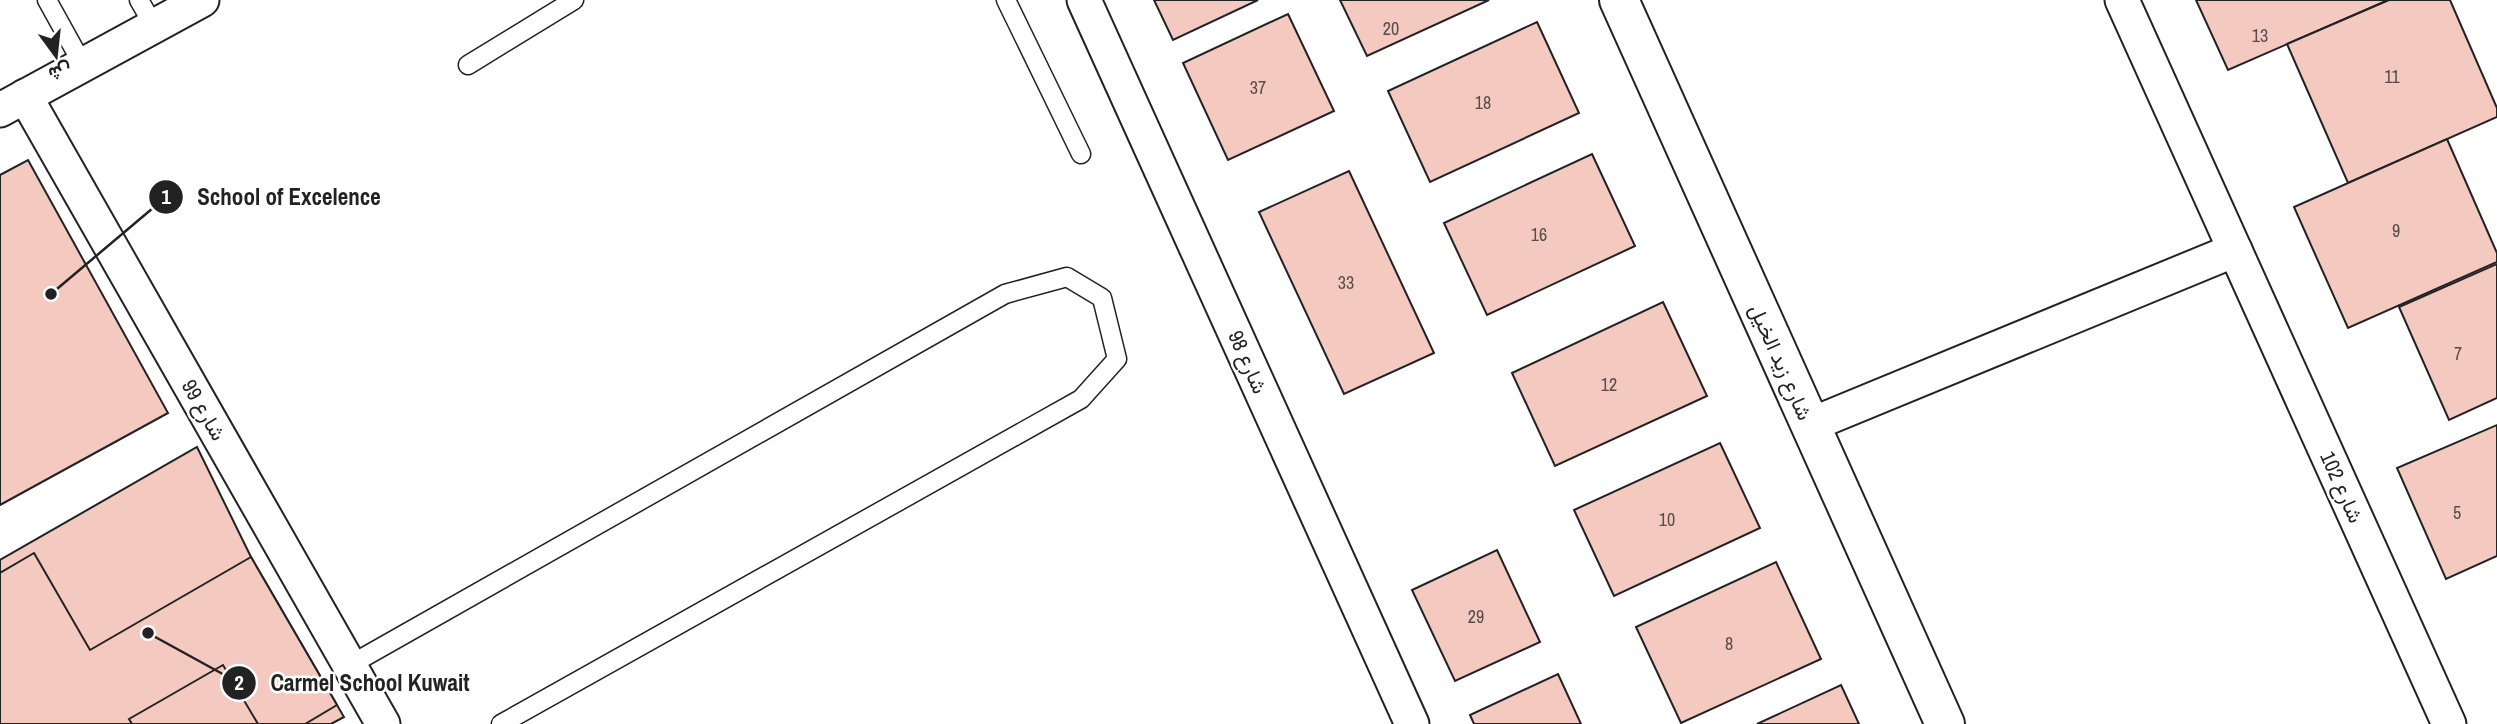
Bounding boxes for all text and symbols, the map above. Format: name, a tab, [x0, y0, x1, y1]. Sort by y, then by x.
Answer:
house number: 20	[1383, 16, 1399, 41]
north arrow	[21, 21, 91, 91]
house number: 13	[2252, 23, 2268, 48]
text: ش	[46, 57, 75, 88]
house number: 11	[2384, 64, 2400, 89]
house number: 37	[1250, 75, 1266, 100]
house number: 18	[1475, 90, 1491, 115]
callout: School of Excelence	[148, 175, 395, 219]
text: School of Excelence	[197, 181, 381, 212]
text: 1	[161, 182, 171, 211]
house number: 9	[2392, 218, 2400, 243]
house number: 16	[1531, 222, 1547, 247]
house number: 33	[1338, 270, 1354, 295]
street label: شارع زيد الخيل	[1742, 299, 1820, 425]
street label: شارع 98	[1221, 326, 1275, 398]
house number: 7	[2454, 341, 2462, 366]
house number: 12	[1601, 372, 1617, 397]
street label: شارع 99	[175, 374, 233, 446]
street label: شارع 102	[2313, 446, 2371, 528]
house number: 5	[2453, 500, 2461, 525]
house number: 10	[1659, 507, 1675, 532]
house number: 29	[1468, 604, 1484, 629]
house number: 8	[1725, 631, 1733, 656]
callout: Carmel School Kuwait	[221, 661, 483, 705]
text: Carmel School Kuwait	[270, 667, 470, 698]
text: 2	[234, 668, 244, 697]

